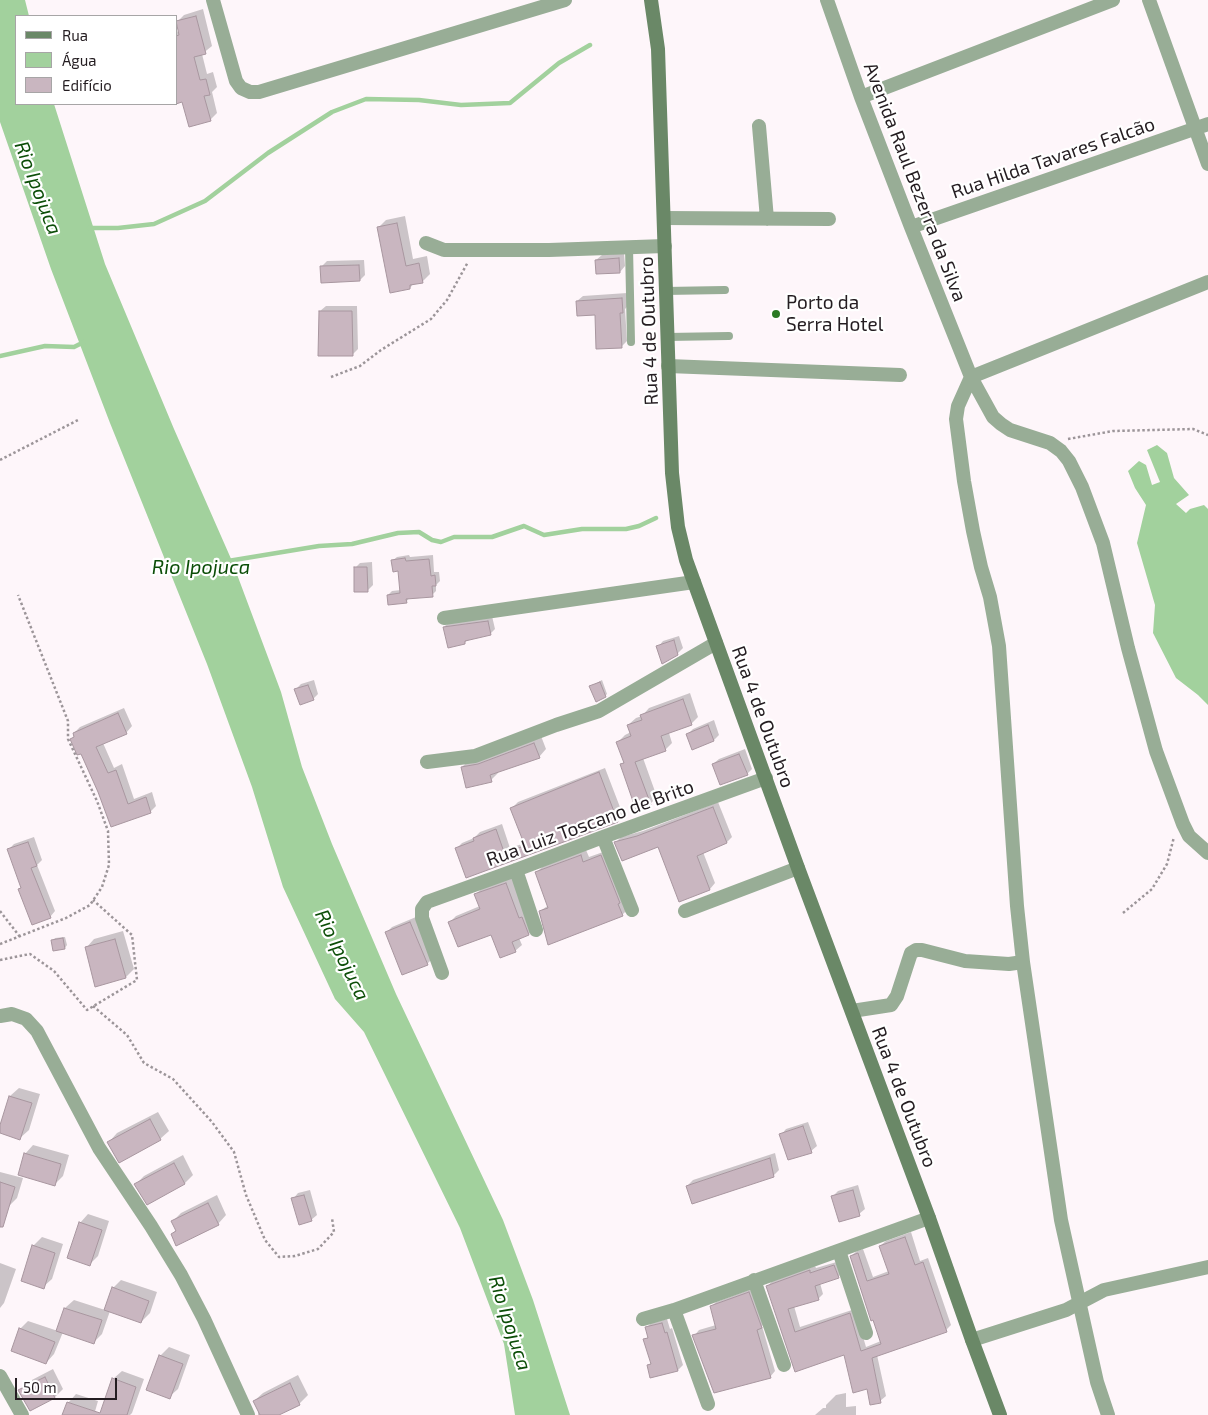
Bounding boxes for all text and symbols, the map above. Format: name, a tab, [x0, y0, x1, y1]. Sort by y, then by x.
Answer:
legend	[15, 15, 178, 105]
text: Rua	[62, 26, 88, 44]
text: Água	[62, 51, 97, 69]
street label: Avenida Raul Bezerra da Silva	[859, 59, 971, 305]
text: Edifício	[62, 76, 112, 94]
street label: Rua Hilda Tavares Falcão	[948, 112, 1158, 204]
water label: Rio Ipojuca	[9, 138, 67, 238]
street label: Rua 4 de Outubro	[635, 256, 663, 406]
place label: Porto da Serra Hotel	[786, 292, 883, 336]
marker: Porto da Serra Hotel	[770, 308, 782, 320]
water label: Rio Ipojuca	[152, 555, 250, 579]
street label: Rua 4 de Outubro	[727, 643, 799, 791]
street label: Rua Luiz Toscano de Brito	[483, 775, 697, 871]
water label: Rio Ipojuca	[310, 906, 374, 1004]
street label: Rua 4 de Outubro	[867, 1023, 941, 1171]
water label: Rio Ipojuca	[483, 1273, 537, 1373]
scale bar	[18, 1368, 120, 1400]
text: 50 m	[23, 1378, 57, 1396]

